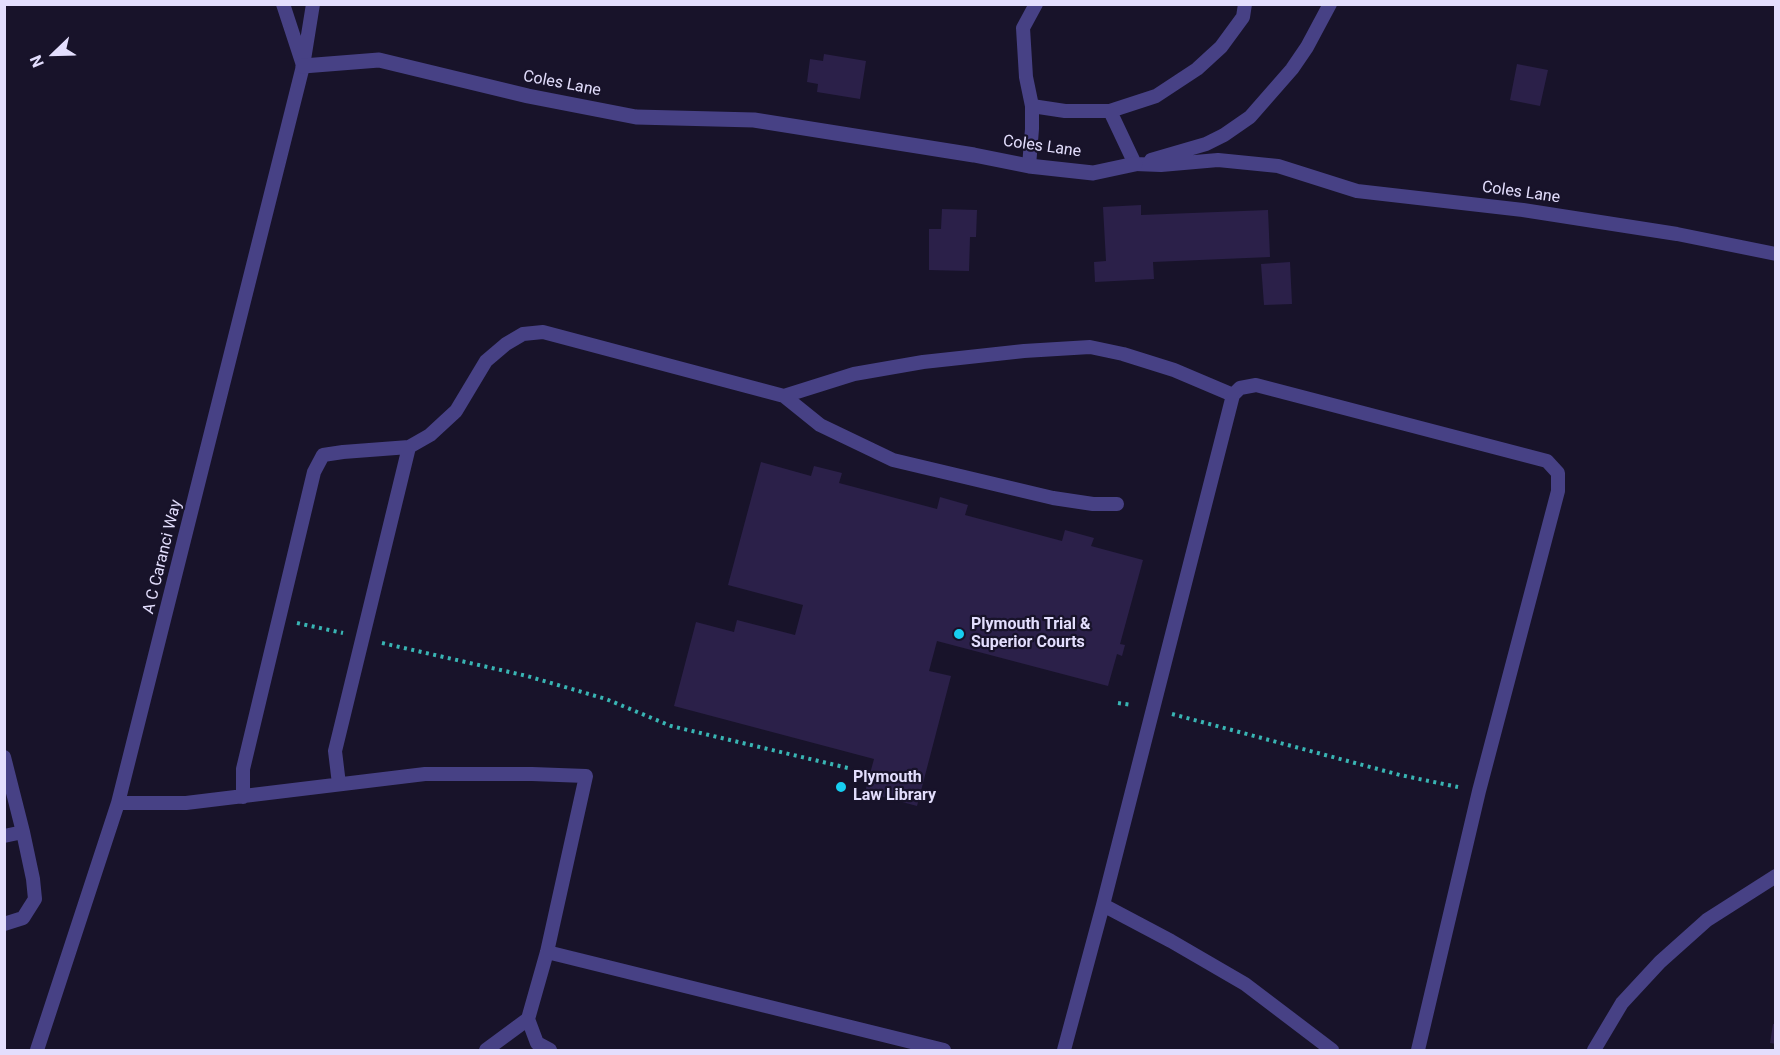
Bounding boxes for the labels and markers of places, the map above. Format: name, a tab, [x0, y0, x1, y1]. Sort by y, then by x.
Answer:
place label: Plymouth Trial & Superior Courts	[971, 615, 1091, 653]
marker: Plymouth Trial & Superior Courts	[952, 627, 966, 641]
place label: Plymouth Law Library	[853, 768, 936, 806]
marker: Plymouth Law Library	[834, 780, 848, 794]

